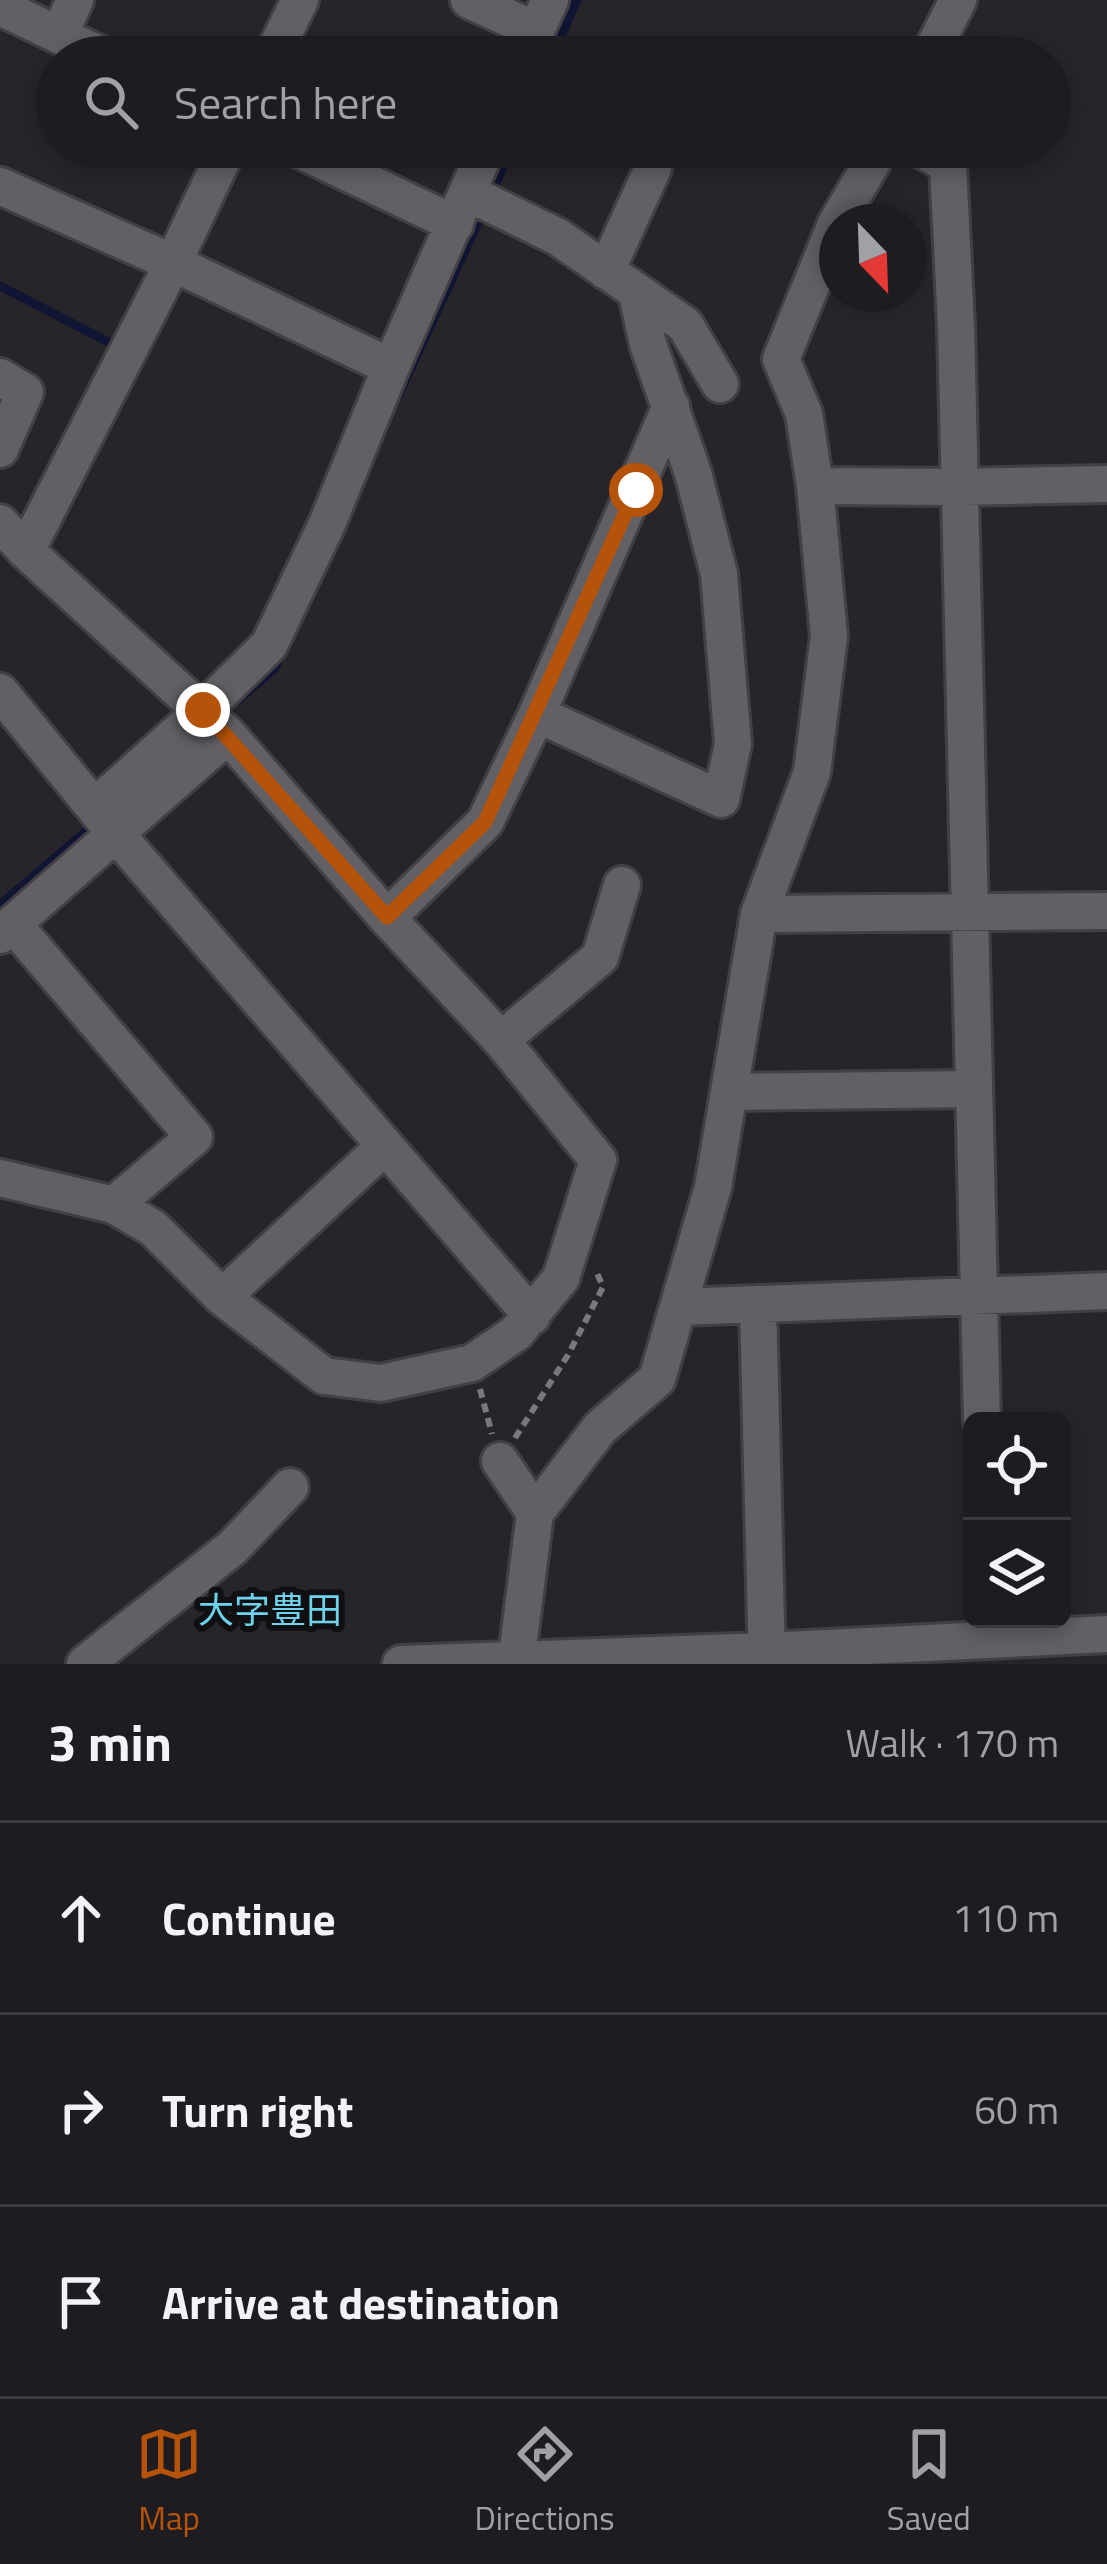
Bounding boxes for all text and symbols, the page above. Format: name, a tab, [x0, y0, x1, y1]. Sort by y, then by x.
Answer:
search box	[36, 36, 1071, 168]
text: Search here	[174, 68, 397, 136]
icon: search	[78, 69, 144, 135]
north arrow	[819, 204, 927, 312]
route start	[609, 463, 663, 517]
route end	[176, 683, 230, 737]
map controls	[963, 1412, 1071, 1628]
button: locate	[963, 1412, 1071, 1520]
button: layers	[963, 1520, 1071, 1628]
district label: 大字豊田	[198, 1582, 342, 1637]
text: 3 min	[48, 1703, 172, 1781]
text: Walk · 170 m	[845, 1713, 1059, 1772]
text: Continue	[162, 1884, 336, 1952]
icon: ahead	[48, 1885, 114, 1951]
text: 110 m	[952, 1888, 1059, 1947]
text: Turn right	[162, 2076, 353, 2144]
icon: right	[48, 2077, 114, 2143]
text: 60 m	[974, 2080, 1059, 2139]
text: Arrive at destination	[162, 2268, 560, 2336]
icon: arrive	[48, 2269, 114, 2335]
tab: Map	[136, 2421, 202, 2543]
tab: Directions	[475, 2421, 614, 2543]
tab: Saved	[887, 2421, 971, 2543]

